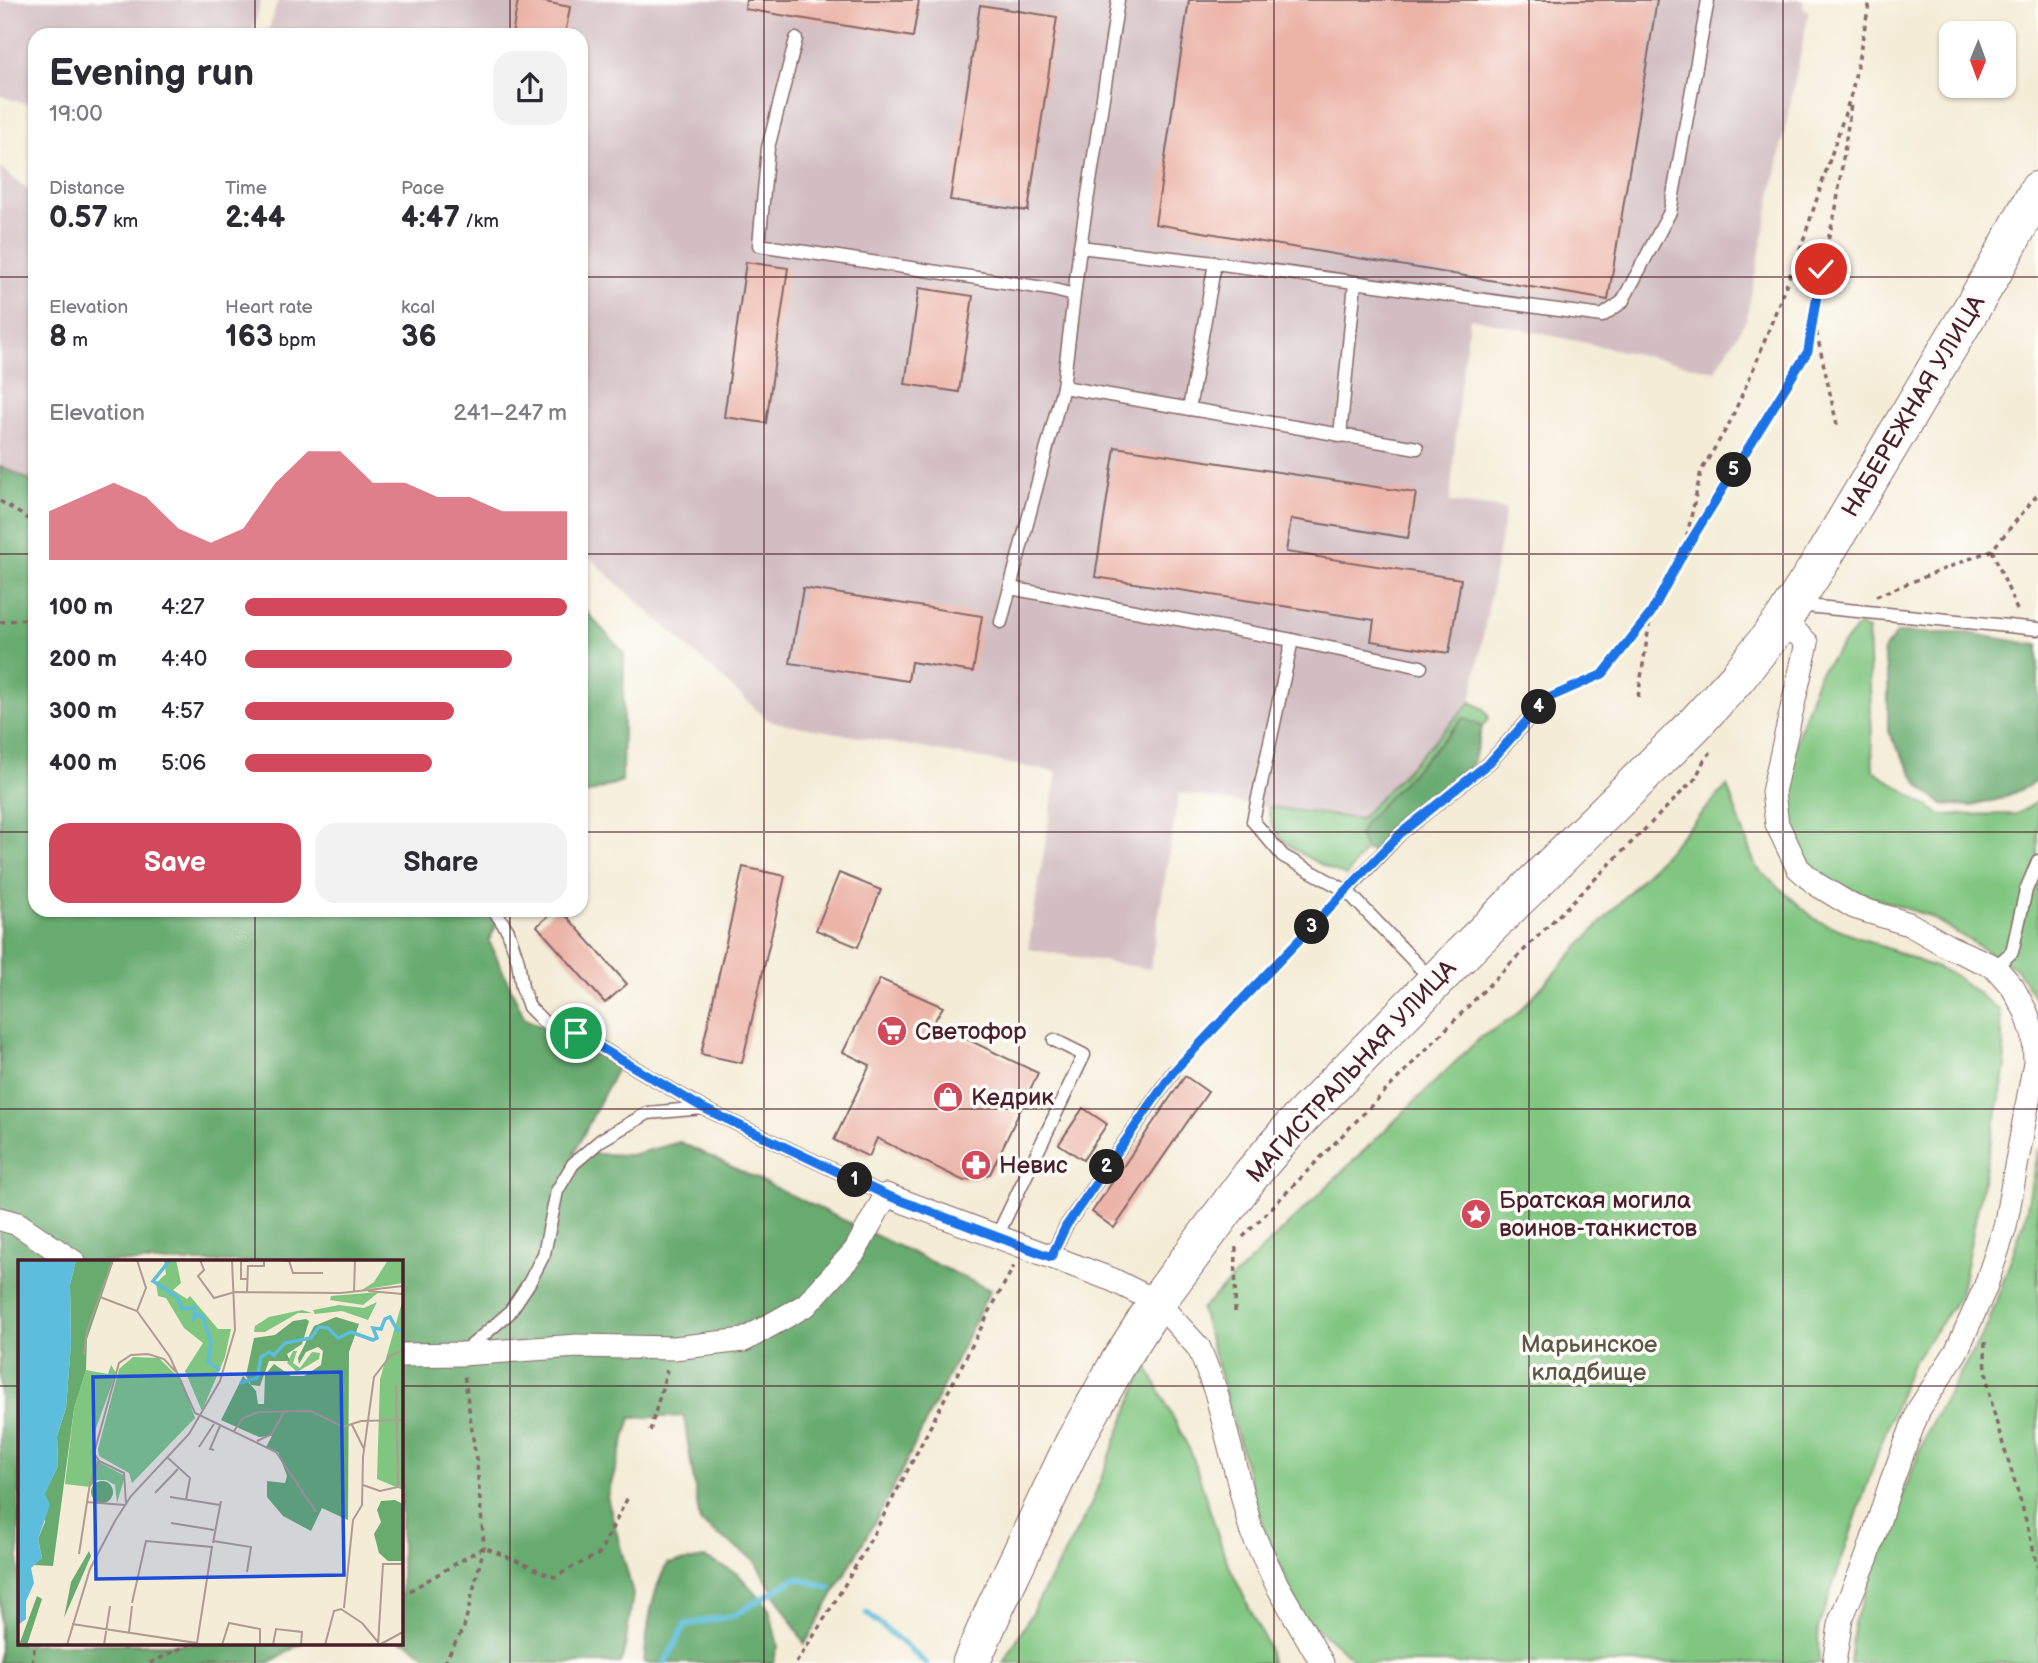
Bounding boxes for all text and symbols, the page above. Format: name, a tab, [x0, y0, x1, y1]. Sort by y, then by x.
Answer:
north arrow	[1939, 21, 2016, 98]
map controls	[1939, 21, 2016, 98]
text: Evening run	[49, 51, 254, 96]
button: share	[493, 51, 567, 125]
text: 19:00	[49, 100, 103, 128]
text: Distance	[49, 177, 125, 200]
text: Time	[225, 177, 267, 200]
text: Pace	[401, 177, 444, 200]
text: 0.57	[49, 200, 108, 236]
text: 2:44	[225, 200, 286, 236]
text: 4:47	[401, 200, 460, 236]
text: km	[108, 210, 138, 233]
text: /km	[460, 210, 499, 233]
pin	[1791, 239, 1851, 299]
icon: check	[1802, 250, 1840, 288]
street label: НАБЕРЕЖНАЯ УЛИЦА	[1836, 290, 1991, 522]
text: Elevation	[49, 296, 128, 319]
text: Heart rate	[225, 296, 313, 319]
text: kcal	[401, 296, 435, 319]
text: 8	[49, 319, 67, 355]
text: 163	[225, 319, 273, 355]
text: 36	[401, 319, 437, 355]
text: m	[67, 329, 88, 352]
text: bpm	[273, 329, 316, 352]
text: Elevation	[49, 399, 145, 427]
text: 241–247 m	[453, 399, 567, 427]
pin: 5	[1716, 452, 1752, 488]
text: 5	[1728, 458, 1739, 481]
text: 100 m	[49, 593, 113, 621]
text: 4:27	[161, 593, 205, 621]
text: 200 m	[49, 645, 117, 673]
text: 4:40	[161, 645, 207, 673]
pin: 4	[1522, 690, 1556, 724]
text: 4	[1533, 695, 1544, 718]
text: 300 m	[49, 697, 117, 725]
text: 4:57	[161, 697, 204, 725]
text: 400 m	[49, 749, 117, 777]
text: 5:06	[161, 749, 206, 777]
button: Save	[49, 823, 301, 903]
button: Share	[315, 823, 567, 903]
pin: 3	[1294, 909, 1330, 944]
text: 3	[1306, 915, 1317, 938]
street label: МАГИСТРАЛЬНАЯ УЛИЦА	[1241, 954, 1462, 1189]
pin	[546, 1003, 606, 1063]
icon: arrive	[557, 1014, 595, 1052]
supermarket icon: Светофор	[875, 1014, 909, 1048]
place label: Светофор	[915, 1017, 1027, 1046]
shop icon: Кедрик	[931, 1080, 965, 1114]
place label: Кедрик	[971, 1083, 1054, 1112]
pharmacy icon: Невис	[959, 1148, 993, 1182]
pin: 2	[1090, 1150, 1124, 1184]
place label: Невис	[999, 1151, 1068, 1180]
text: 2	[1101, 1155, 1112, 1178]
pin: 1	[838, 1162, 872, 1198]
text: 1	[851, 1168, 859, 1191]
place label: Братская могила воинов-танкистов	[1499, 1186, 1698, 1243]
place icon: Братская могила воинов-танкистов	[1459, 1197, 1493, 1231]
inset map	[18, 1260, 402, 1646]
park label: Марьинское кладбище	[1521, 1330, 1657, 1387]

